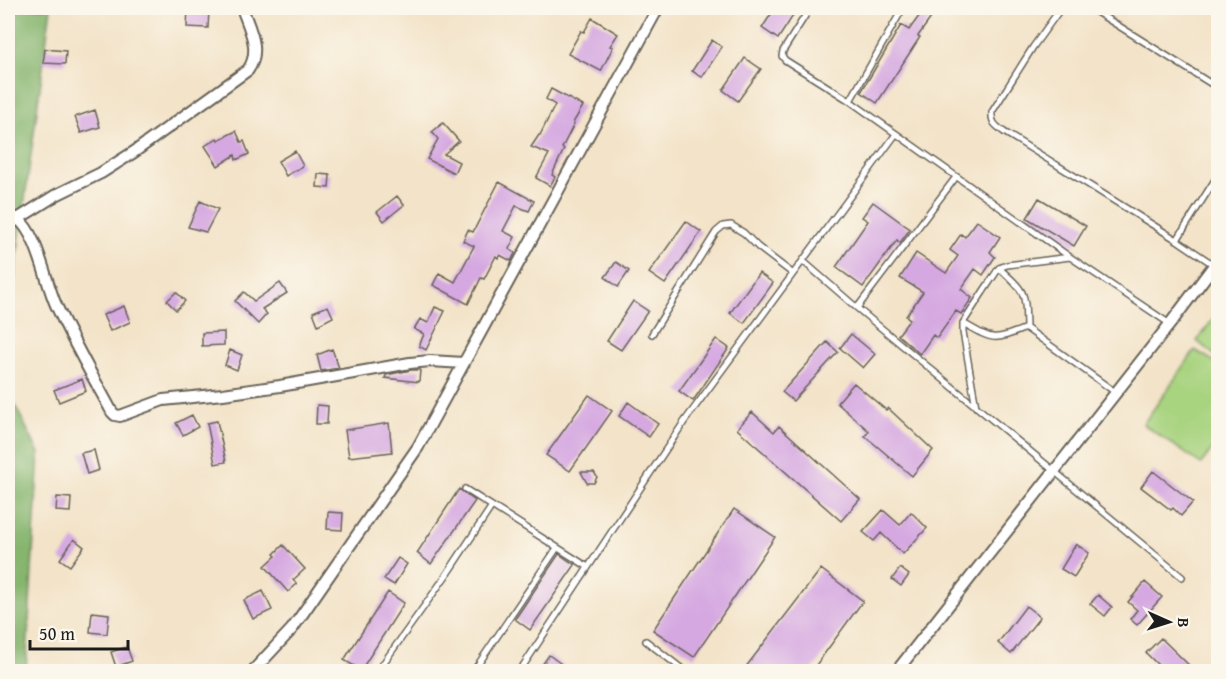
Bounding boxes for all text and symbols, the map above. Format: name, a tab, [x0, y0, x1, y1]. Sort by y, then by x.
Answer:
north arrow	[1139, 592, 1199, 652]
scale bar	[30, 613, 128, 651]
text: B	[1172, 617, 1196, 628]
text: 50 m	[39, 620, 75, 647]

